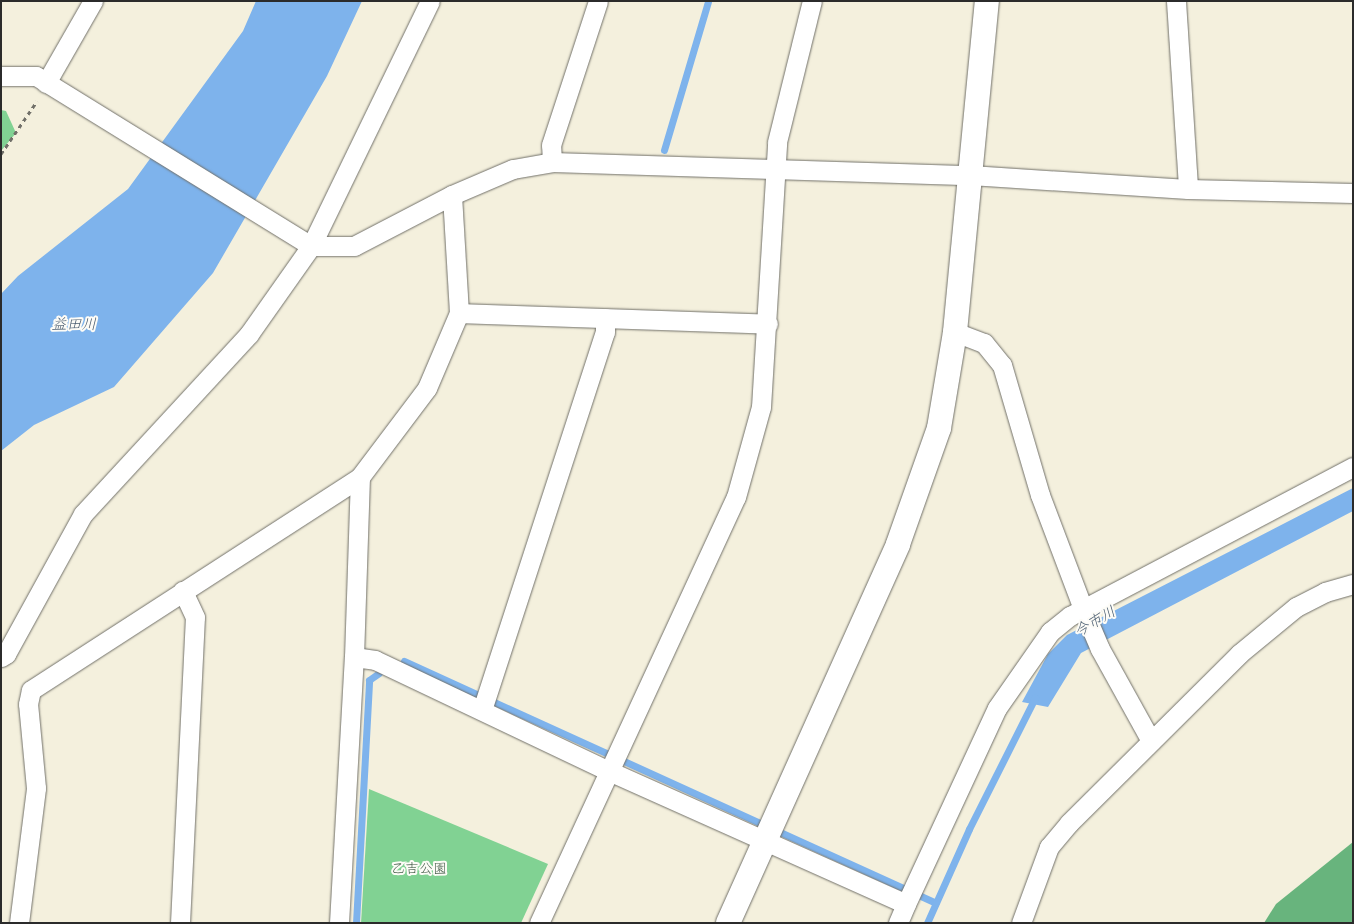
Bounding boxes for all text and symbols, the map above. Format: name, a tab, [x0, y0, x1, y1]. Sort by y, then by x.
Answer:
water label: 益田川	[52, 314, 96, 332]
water label: 今市川	[1070, 601, 1118, 639]
park label: 乙吉公園	[391, 860, 447, 876]

